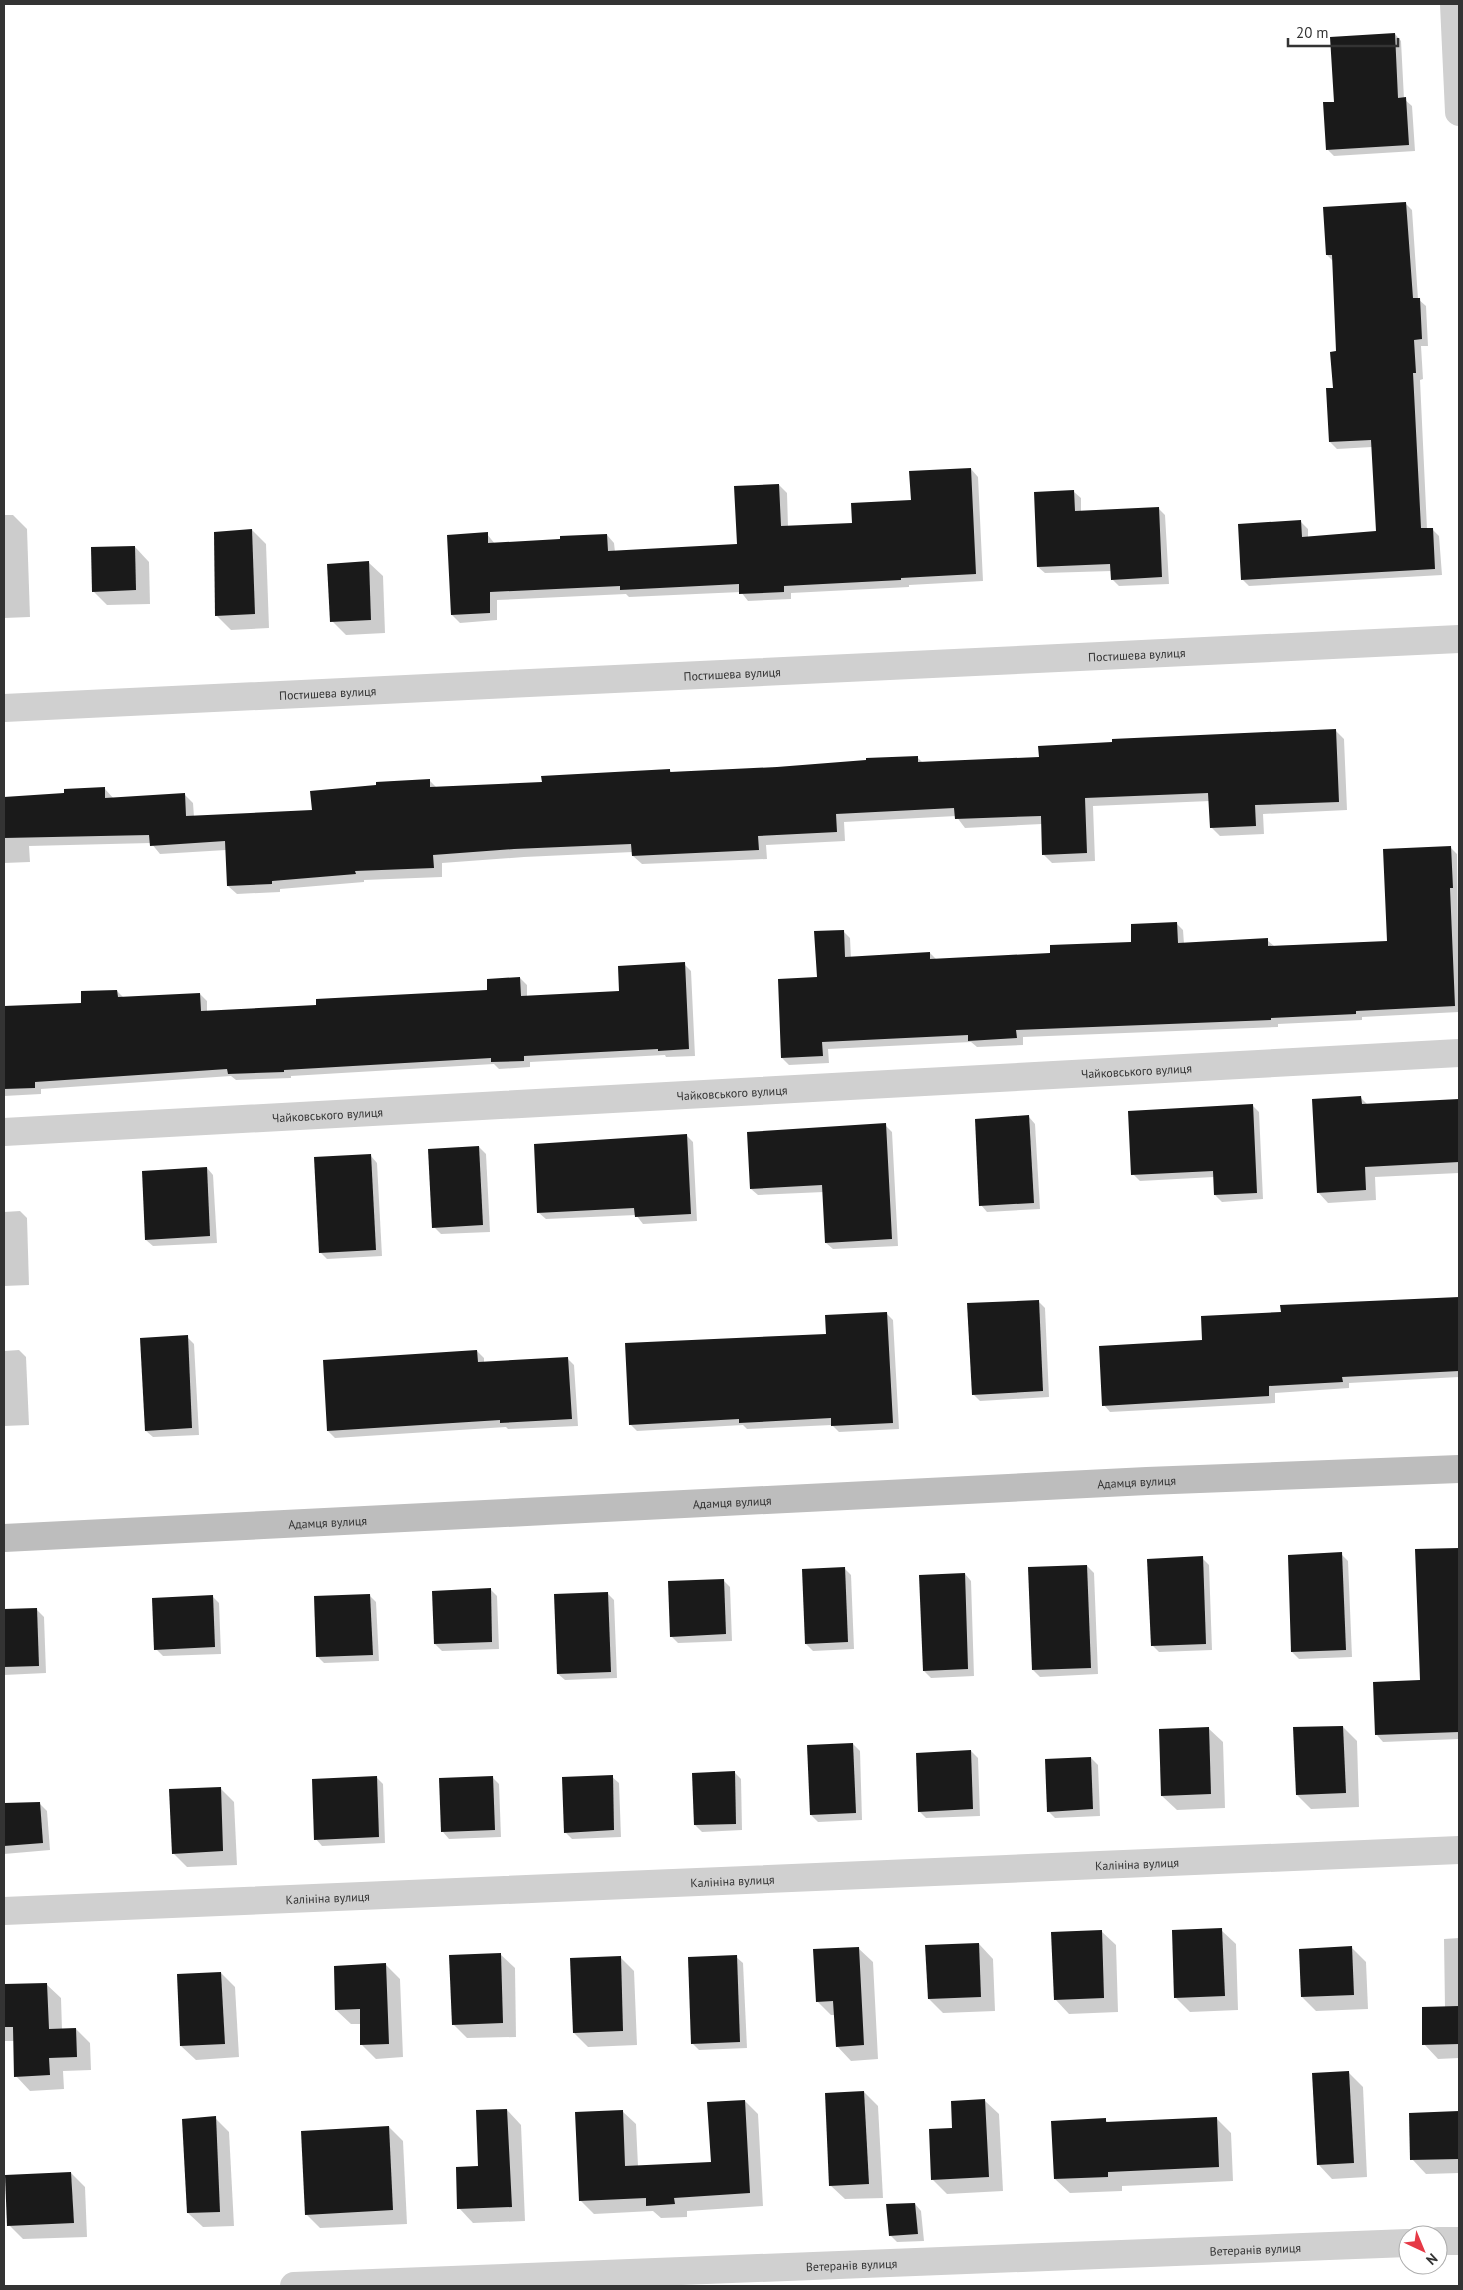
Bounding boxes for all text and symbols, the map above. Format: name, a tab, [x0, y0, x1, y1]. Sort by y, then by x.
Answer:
scale bar	[1288, 15, 1398, 47]
text: 20 m	[1296, 23, 1329, 42]
street label: Постишева вулиця	[1088, 644, 1186, 664]
street label: Постишева вулиця	[683, 664, 781, 683]
street label: Постишева вулиця	[279, 683, 377, 702]
street label: Чайковського вулиця	[1080, 1060, 1192, 1081]
street label: Чайковського вулиця	[676, 1082, 788, 1103]
street label: Чайковського вулиця	[272, 1104, 383, 1125]
street label: Адамця вулиця	[1097, 1472, 1176, 1491]
street label: Адамця вулиця	[692, 1492, 772, 1511]
street label: Адамця вулиця	[288, 1512, 367, 1531]
street label: Калініна вулиця	[1095, 1854, 1179, 1873]
street label: Калініна вулиця	[690, 1871, 775, 1890]
street label: Калініна вулиця	[285, 1888, 370, 1907]
north arrow	[1398, 2225, 1448, 2275]
street label: Ветеранів вулиця	[1209, 2240, 1301, 2258]
text: N	[1422, 2250, 1442, 2269]
street label: Ветеранів вулиця	[806, 2255, 898, 2274]

